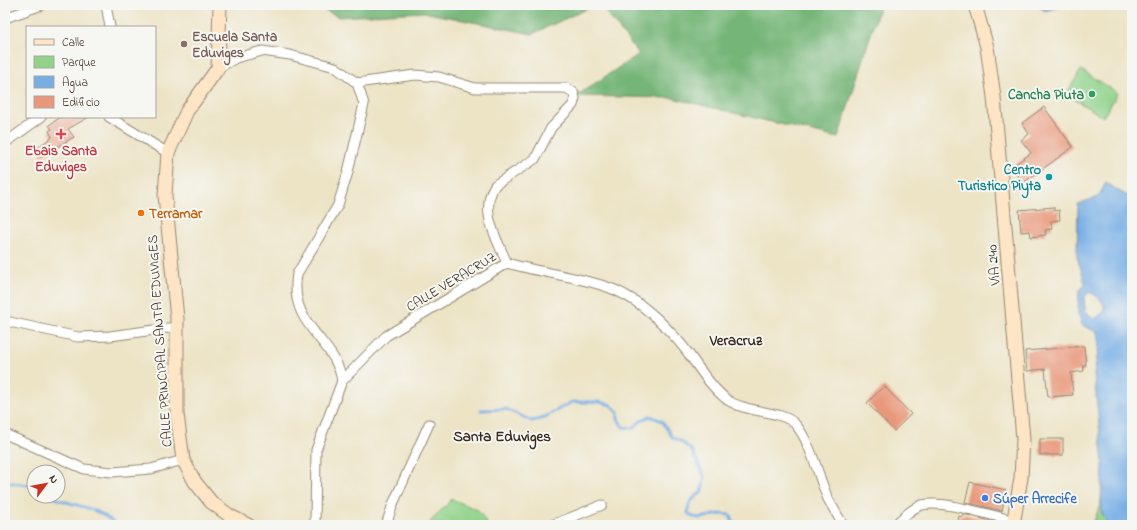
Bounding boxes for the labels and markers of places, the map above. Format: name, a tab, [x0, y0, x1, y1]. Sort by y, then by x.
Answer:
place label: Escuela Santa Eduviges	[192, 27, 278, 66]
marker: Escuela Santa Eduviges	[179, 39, 189, 49]
place label: Cancha Piuta	[1008, 85, 1084, 106]
marker: Cancha Piuta	[1087, 89, 1097, 99]
marker: Ebais Santa Eduviges	[55, 128, 67, 140]
place label: Ebais Santa Eduviges	[25, 141, 98, 180]
place label: Centro Turistico Piyta	[958, 160, 1041, 199]
marker: Centro Turistico Piyta	[1044, 172, 1054, 182]
place label: Terramar	[149, 204, 203, 225]
marker: Terramar	[136, 208, 146, 218]
place label: Súper Arrecife	[993, 489, 1077, 510]
marker: Súper Arrecife	[980, 493, 990, 503]

